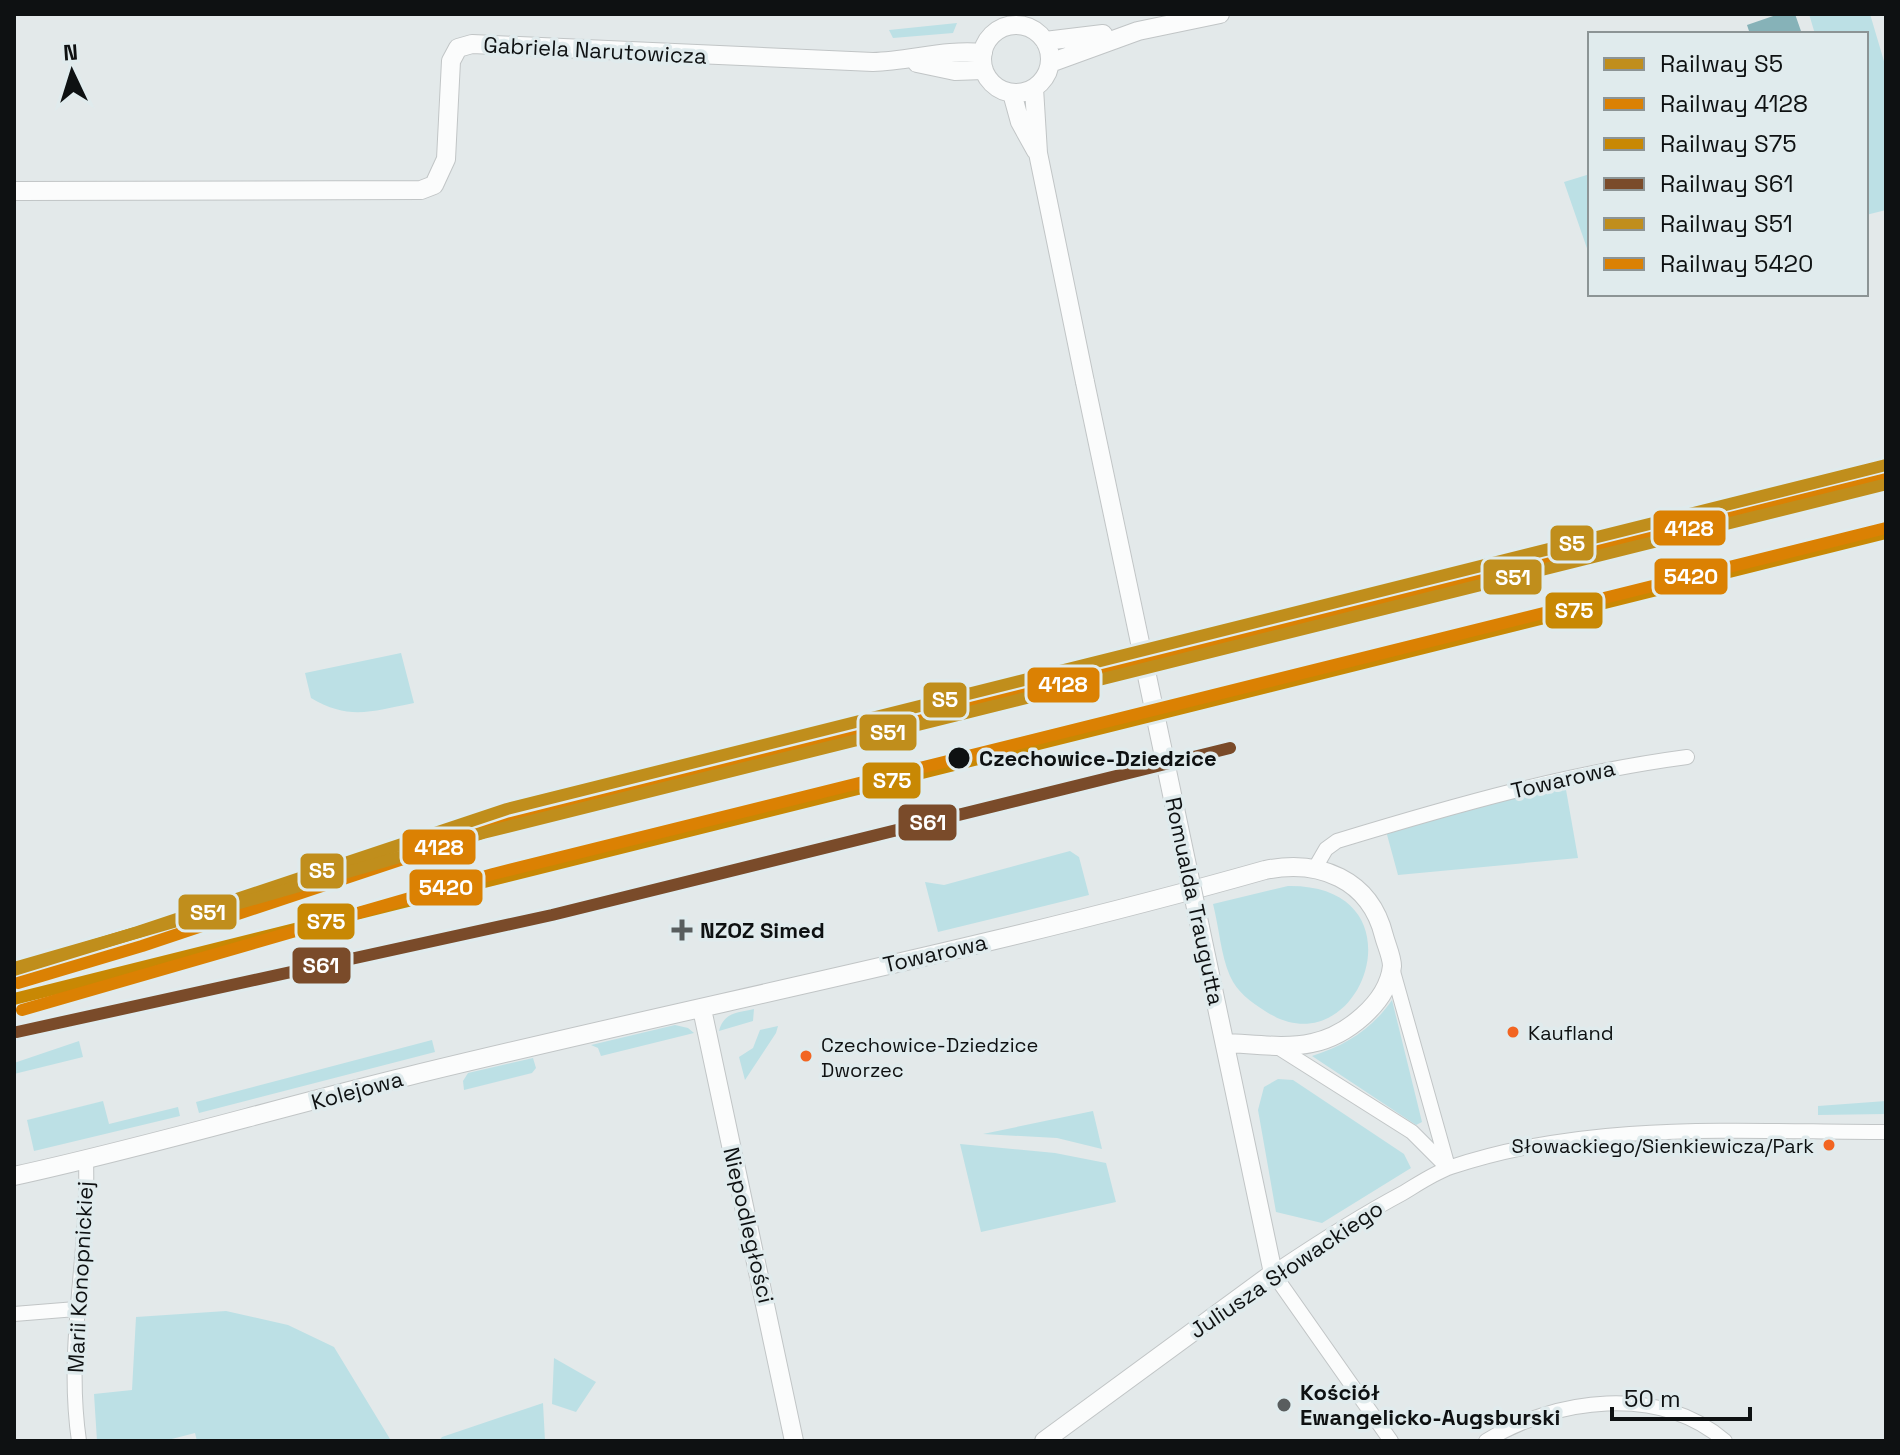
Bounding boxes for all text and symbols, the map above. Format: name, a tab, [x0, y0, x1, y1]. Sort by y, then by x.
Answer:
street label: Gabriela Narutowicza	[483, 30, 708, 70]
north arrow	[32, 32, 112, 112]
legend	[1588, 32, 1868, 296]
text: N	[62, 38, 79, 67]
text: Railway S5	[1660, 48, 1783, 79]
text: Railway 4128	[1660, 88, 1808, 119]
text: Railway S75	[1660, 128, 1797, 159]
text: Railway S61	[1660, 168, 1793, 199]
text: Railway S51	[1660, 208, 1793, 239]
text: Railway 5420	[1660, 248, 1813, 279]
line badge: 4128	[1652, 509, 1727, 547]
text: 4128	[1664, 514, 1714, 542]
line badge: S5	[1549, 524, 1595, 562]
text: S5	[1559, 529, 1585, 557]
line badge: 5420	[1653, 557, 1729, 596]
line badge: S51	[1482, 558, 1543, 596]
text: 5420	[1664, 562, 1718, 590]
text: S51	[1495, 563, 1531, 591]
line badge: S75	[1544, 591, 1604, 630]
text: S75	[1555, 596, 1593, 624]
line badge: 4128	[1026, 666, 1101, 704]
text: 4128	[1038, 670, 1088, 698]
line badge: S5	[922, 681, 968, 719]
text: S5	[932, 685, 958, 713]
line badge: S51	[858, 713, 918, 752]
text: S51	[870, 718, 906, 746]
place label: Czechowice-Dziedzice	[979, 744, 1217, 772]
marker: Czechowice-Dziedzice	[946, 745, 972, 771]
street label: Towarowa	[1508, 753, 1618, 805]
line badge: S75	[861, 761, 922, 800]
text: S75	[873, 766, 911, 794]
street label: Romualda Traugutta	[1159, 794, 1231, 1008]
line badge: S61	[897, 803, 958, 842]
text: S61	[910, 808, 946, 836]
line badge: 4128	[401, 828, 477, 866]
text: 4128	[414, 833, 464, 861]
line badge: S5	[299, 852, 345, 890]
text: S5	[309, 856, 335, 884]
line badge: 5420	[408, 868, 484, 907]
text: 5420	[419, 873, 473, 901]
line badge: S51	[177, 893, 238, 931]
text: S51	[190, 898, 226, 926]
line badge: S75	[296, 902, 356, 941]
text: S75	[307, 907, 345, 935]
place label: NZOZ Simed	[700, 916, 825, 944]
marker: NZOZ Simed	[671, 919, 693, 941]
street label: Towarowa	[880, 927, 990, 979]
line badge: S61	[291, 946, 352, 985]
text: S61	[303, 951, 339, 979]
place label: Kaufland	[1528, 1020, 1614, 1046]
marker: Kaufland	[1505, 1024, 1521, 1040]
place label: Czechowice-Dziedzice Dworzec	[821, 1032, 1038, 1083]
marker: Czechowice-Dziedzice Dworzec	[798, 1048, 814, 1064]
street label: Kolejowa	[308, 1064, 406, 1116]
place label: Słowackiego/Sienkiewicza/Park	[1511, 1133, 1814, 1159]
marker: Słowackiego/Sienkiewicza/Park	[1821, 1137, 1837, 1153]
street label: Niepodległości	[717, 1144, 781, 1306]
street label: Marii Konopnickiej	[61, 1180, 99, 1374]
street label: Juliusza Słowackiego	[1184, 1194, 1388, 1344]
scale bar	[1612, 1371, 1750, 1421]
place label: Kościół Ewangelicko-Augsburski	[1300, 1378, 1560, 1431]
text: 50 m	[1624, 1383, 1681, 1414]
marker: Kościół Ewangelicko-Augsburski	[1275, 1396, 1293, 1414]

